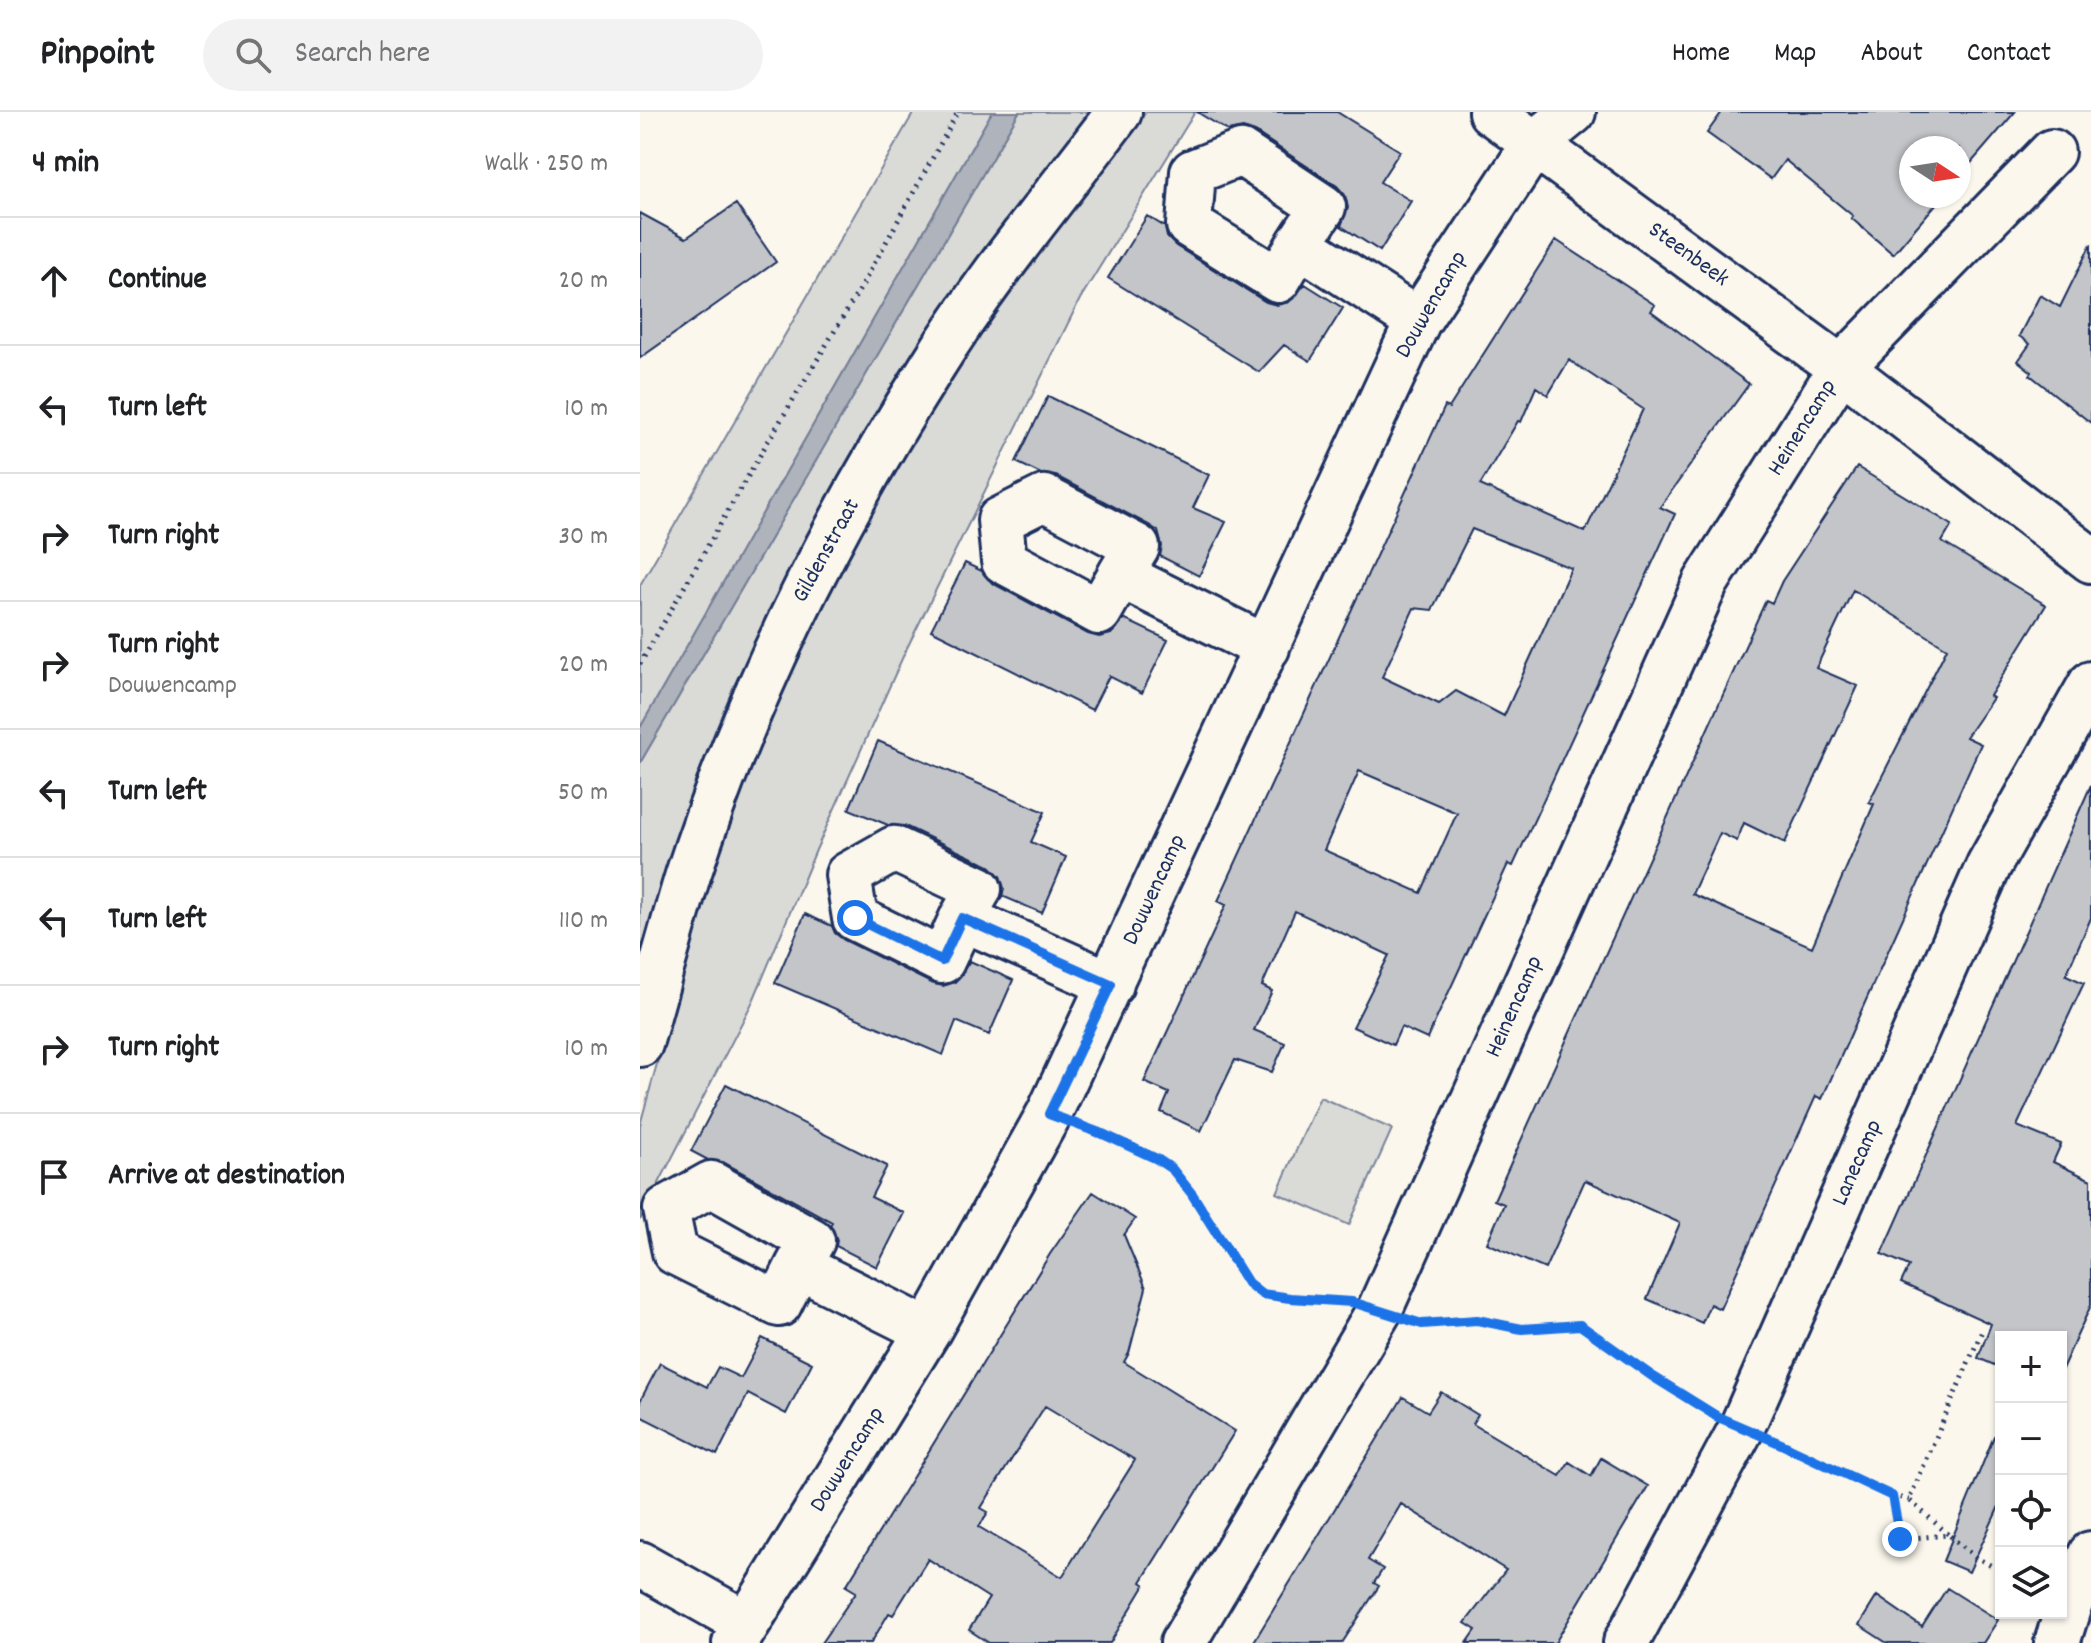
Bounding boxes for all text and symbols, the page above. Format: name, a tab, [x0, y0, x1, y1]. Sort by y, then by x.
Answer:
search box	[203, 19, 763, 91]
text: Pinpoint	[40, 28, 155, 83]
icon: search	[231, 33, 275, 77]
text: Search here	[295, 34, 430, 77]
text: Home	[1672, 35, 1730, 75]
text: Map	[1774, 35, 1816, 75]
text: About	[1860, 35, 1923, 75]
text: Contact	[1967, 35, 2051, 75]
north arrow	[1899, 136, 1971, 208]
text: 4 min	[32, 140, 99, 189]
text: Walk · 250 m	[485, 146, 608, 183]
street label: Steenbeek	[1640, 214, 1736, 296]
street label: Douwencamp	[1388, 245, 1476, 365]
icon: ahead	[32, 259, 76, 303]
text: Continue	[108, 260, 207, 303]
text: 20 m	[559, 263, 608, 300]
street label: Heinencamp	[1760, 373, 1846, 483]
icon: left	[32, 387, 76, 431]
text: Turn left	[108, 388, 207, 431]
text: 10 m	[564, 391, 608, 428]
street label: Gildenstraat	[784, 493, 870, 609]
icon: right	[32, 515, 76, 559]
text: Turn right	[108, 516, 219, 559]
text: 30 m	[558, 519, 608, 556]
text: Turn right	[108, 625, 219, 668]
icon: right	[32, 643, 76, 687]
text: 20 m	[559, 647, 608, 684]
text: Douwencamp	[108, 668, 237, 705]
icon: left	[32, 771, 76, 815]
text: Turn left	[108, 772, 207, 815]
text: 50 m	[558, 775, 608, 812]
street label: Douwencamp	[1114, 829, 1196, 951]
icon: left	[32, 899, 76, 943]
text: Turn left	[108, 900, 207, 943]
route start	[837, 900, 873, 936]
text: 110 m	[559, 903, 608, 940]
street label: Heinencamp	[1477, 951, 1553, 1063]
icon: right	[32, 1027, 76, 1071]
text: Turn right	[108, 1028, 219, 1071]
text: 10 m	[564, 1031, 608, 1068]
street label: Lanecamp	[1824, 1114, 1892, 1212]
icon: arrive	[32, 1155, 76, 1199]
text: Arrive at destination	[108, 1156, 345, 1199]
map controls	[1995, 1331, 2067, 1619]
button: +	[1995, 1331, 2067, 1403]
street label: Douwencamp	[802, 1401, 894, 1519]
button: −	[1995, 1403, 2067, 1475]
button: locate	[1995, 1475, 2067, 1547]
route end	[1882, 1521, 1918, 1557]
button: layers	[1995, 1547, 2067, 1619]

